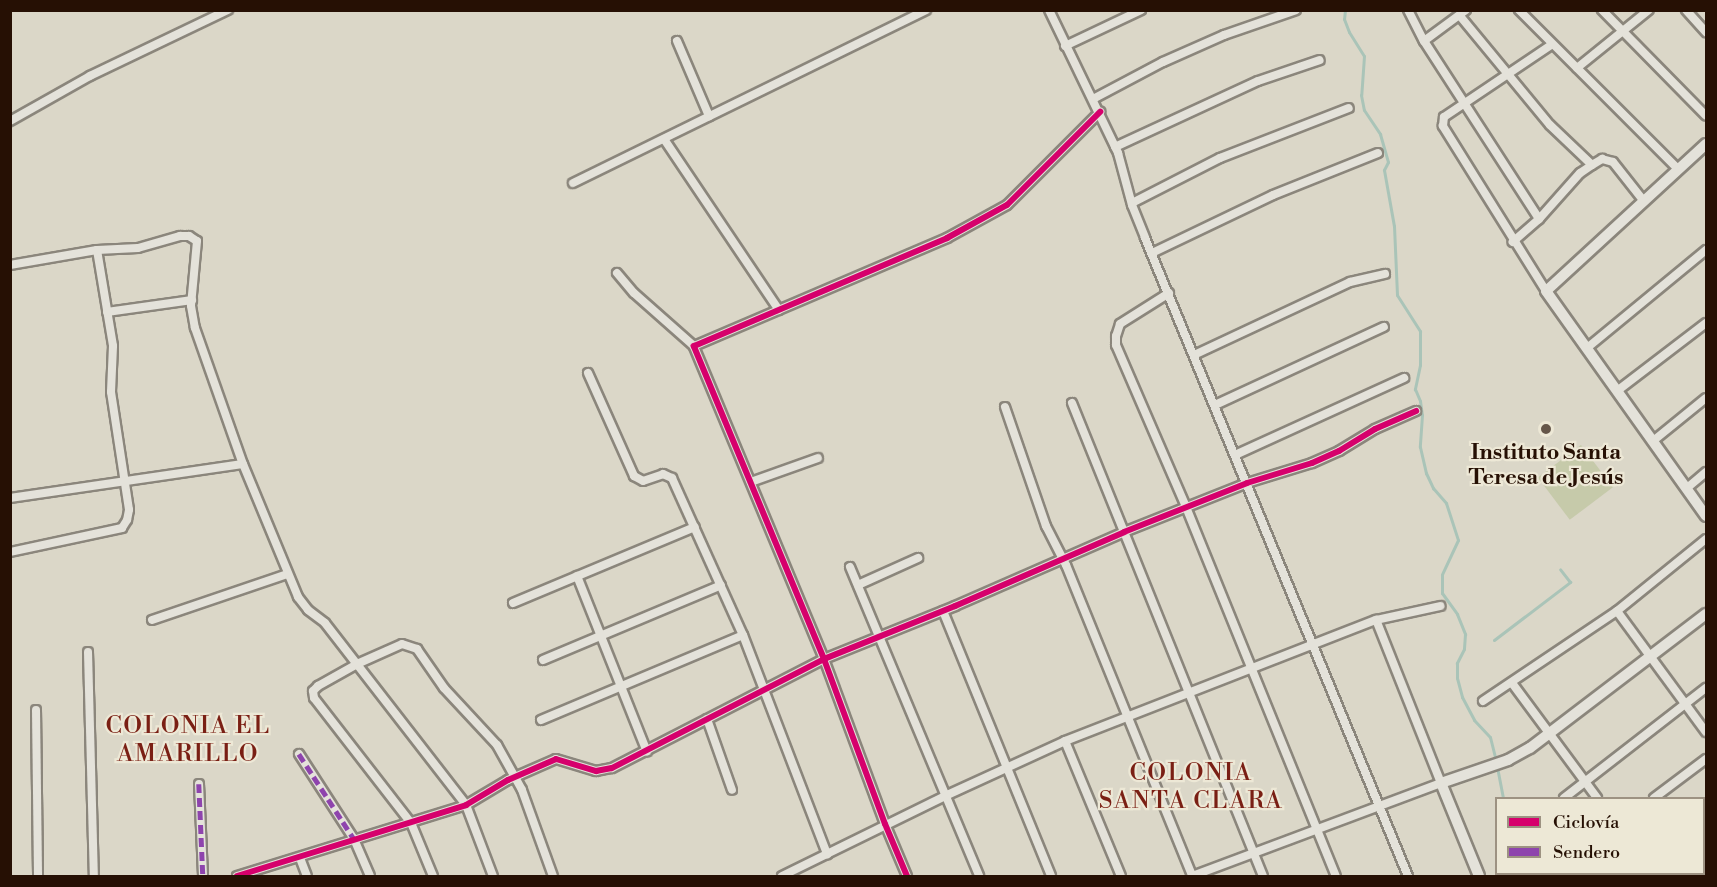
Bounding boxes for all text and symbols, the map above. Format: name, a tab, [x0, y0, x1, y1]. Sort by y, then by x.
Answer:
marker: Instituto Santa Teresa de Jesús	[1539, 422, 1553, 436]
place label: Instituto Santa Teresa de Jesús	[1468, 439, 1624, 490]
district label: COLONIA EL AMARILLO	[105, 713, 271, 769]
district label: COLONIA SANTA CLARA	[1099, 760, 1283, 816]
legend	[1495, 797, 1705, 875]
text: Ciclovía	[1553, 811, 1619, 834]
text: Sendero	[1553, 841, 1620, 864]

